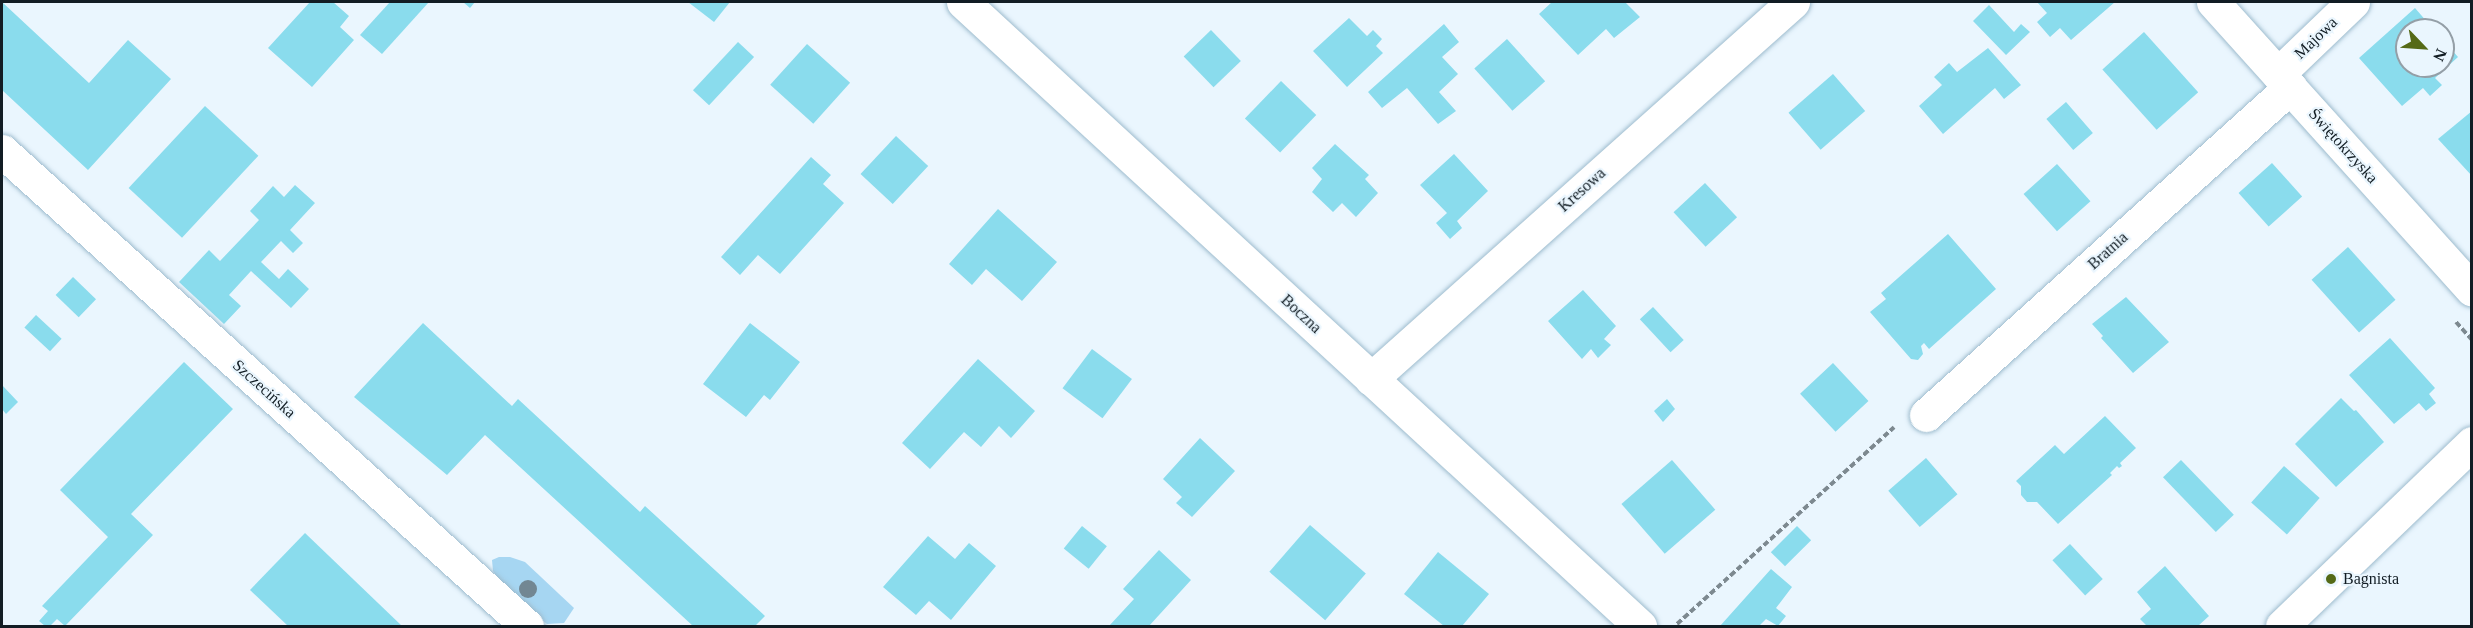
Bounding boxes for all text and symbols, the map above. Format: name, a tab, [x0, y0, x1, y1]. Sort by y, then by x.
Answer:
street label: Majowa	[2290, 13, 2342, 63]
north arrow	[2395, 18, 2455, 78]
text: N	[2430, 46, 2450, 64]
street label: Świętokrzyska	[2304, 105, 2382, 187]
street label: Kresowa	[1554, 164, 1610, 216]
street label: Bratnia	[2084, 228, 2132, 274]
street label: Boczna	[1277, 291, 1325, 337]
street label: Szczecińska	[229, 356, 299, 422]
place label: Bagnista	[2343, 569, 2399, 589]
marker: Bagnista	[2324, 572, 2338, 586]

